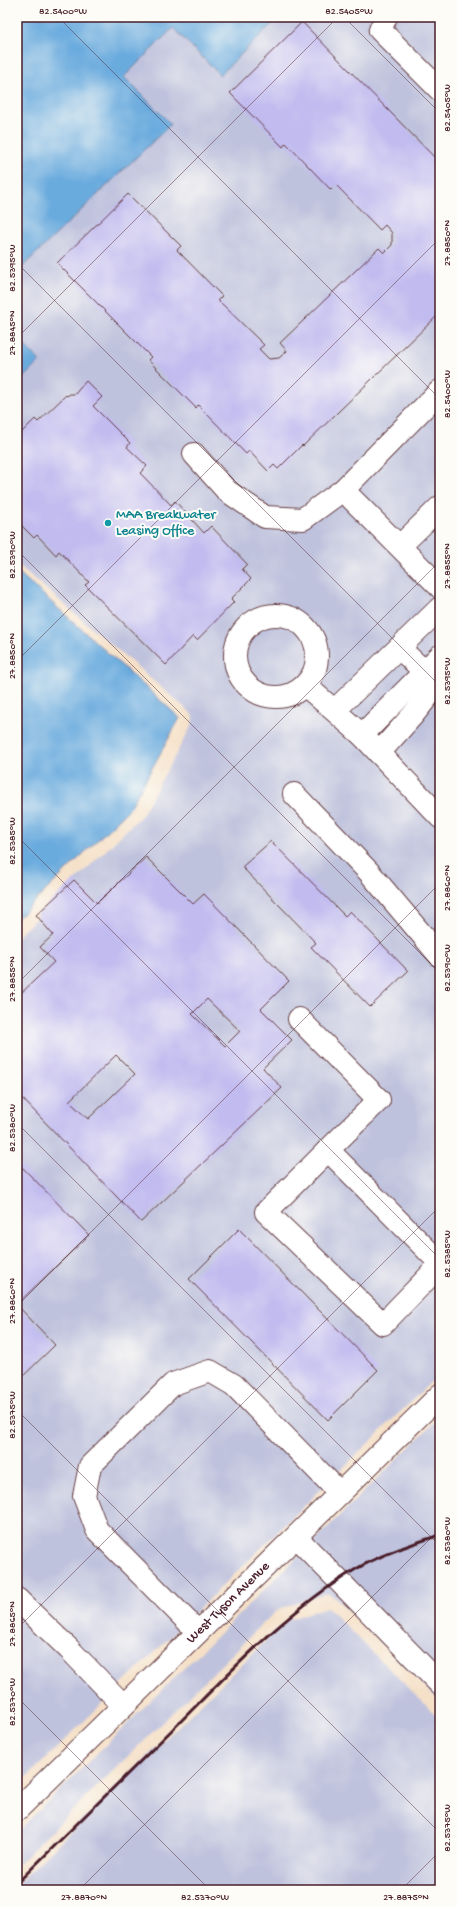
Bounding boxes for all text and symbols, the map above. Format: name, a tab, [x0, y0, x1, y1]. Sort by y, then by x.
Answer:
text: 82.5400°W	[39, 6, 87, 18]
text: 82.5405°W	[325, 6, 373, 18]
text: 82.5405°W	[442, 84, 454, 132]
text: 27.8850°N	[442, 219, 454, 266]
text: 82.5395°W	[7, 244, 19, 292]
text: 27.8845°N	[7, 310, 19, 356]
text: 82.5400°W	[442, 370, 454, 418]
place label: MAA Breakwater Leasing Office	[116, 507, 216, 540]
marker: MAA Breakwater Leasing Office	[103, 518, 113, 528]
text: 82.5390°W	[7, 531, 19, 579]
text: 27.8855°N	[442, 543, 454, 589]
text: 27.8850°N	[7, 632, 19, 679]
text: 82.5395°W	[442, 657, 454, 705]
text: 82.5385°W	[7, 817, 19, 865]
text: 27.8860°N	[442, 865, 454, 911]
text: 82.5390°W	[442, 944, 454, 992]
text: 27.8855°N	[7, 956, 19, 1002]
text: 82.5380°W	[7, 1103, 19, 1152]
text: 82.5385°W	[442, 1230, 454, 1278]
text: 27.8860°N	[7, 1278, 19, 1324]
text: 82.5375°W	[7, 1391, 19, 1439]
text: 82.5380°W	[442, 1516, 454, 1565]
street label: West Tyson Avenue	[183, 1558, 274, 1647]
text: 27.8865°N	[7, 1601, 19, 1647]
text: 82.5370°W	[7, 1678, 19, 1726]
text: 82.5375°W	[442, 1804, 454, 1852]
text: 27.8870°N	[61, 1892, 108, 1904]
text: 82.5370°W	[181, 1892, 229, 1904]
text: 27.8875°N	[383, 1892, 429, 1904]

